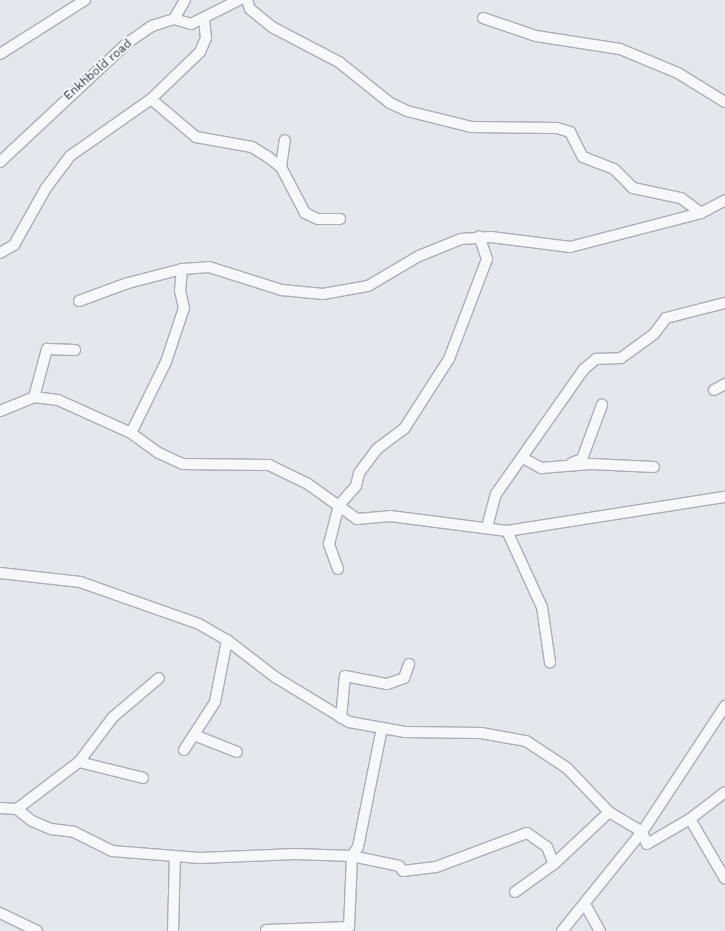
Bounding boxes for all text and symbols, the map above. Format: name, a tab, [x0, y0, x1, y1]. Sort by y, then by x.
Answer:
street label: Enkhbold road	[61, 37, 135, 103]

